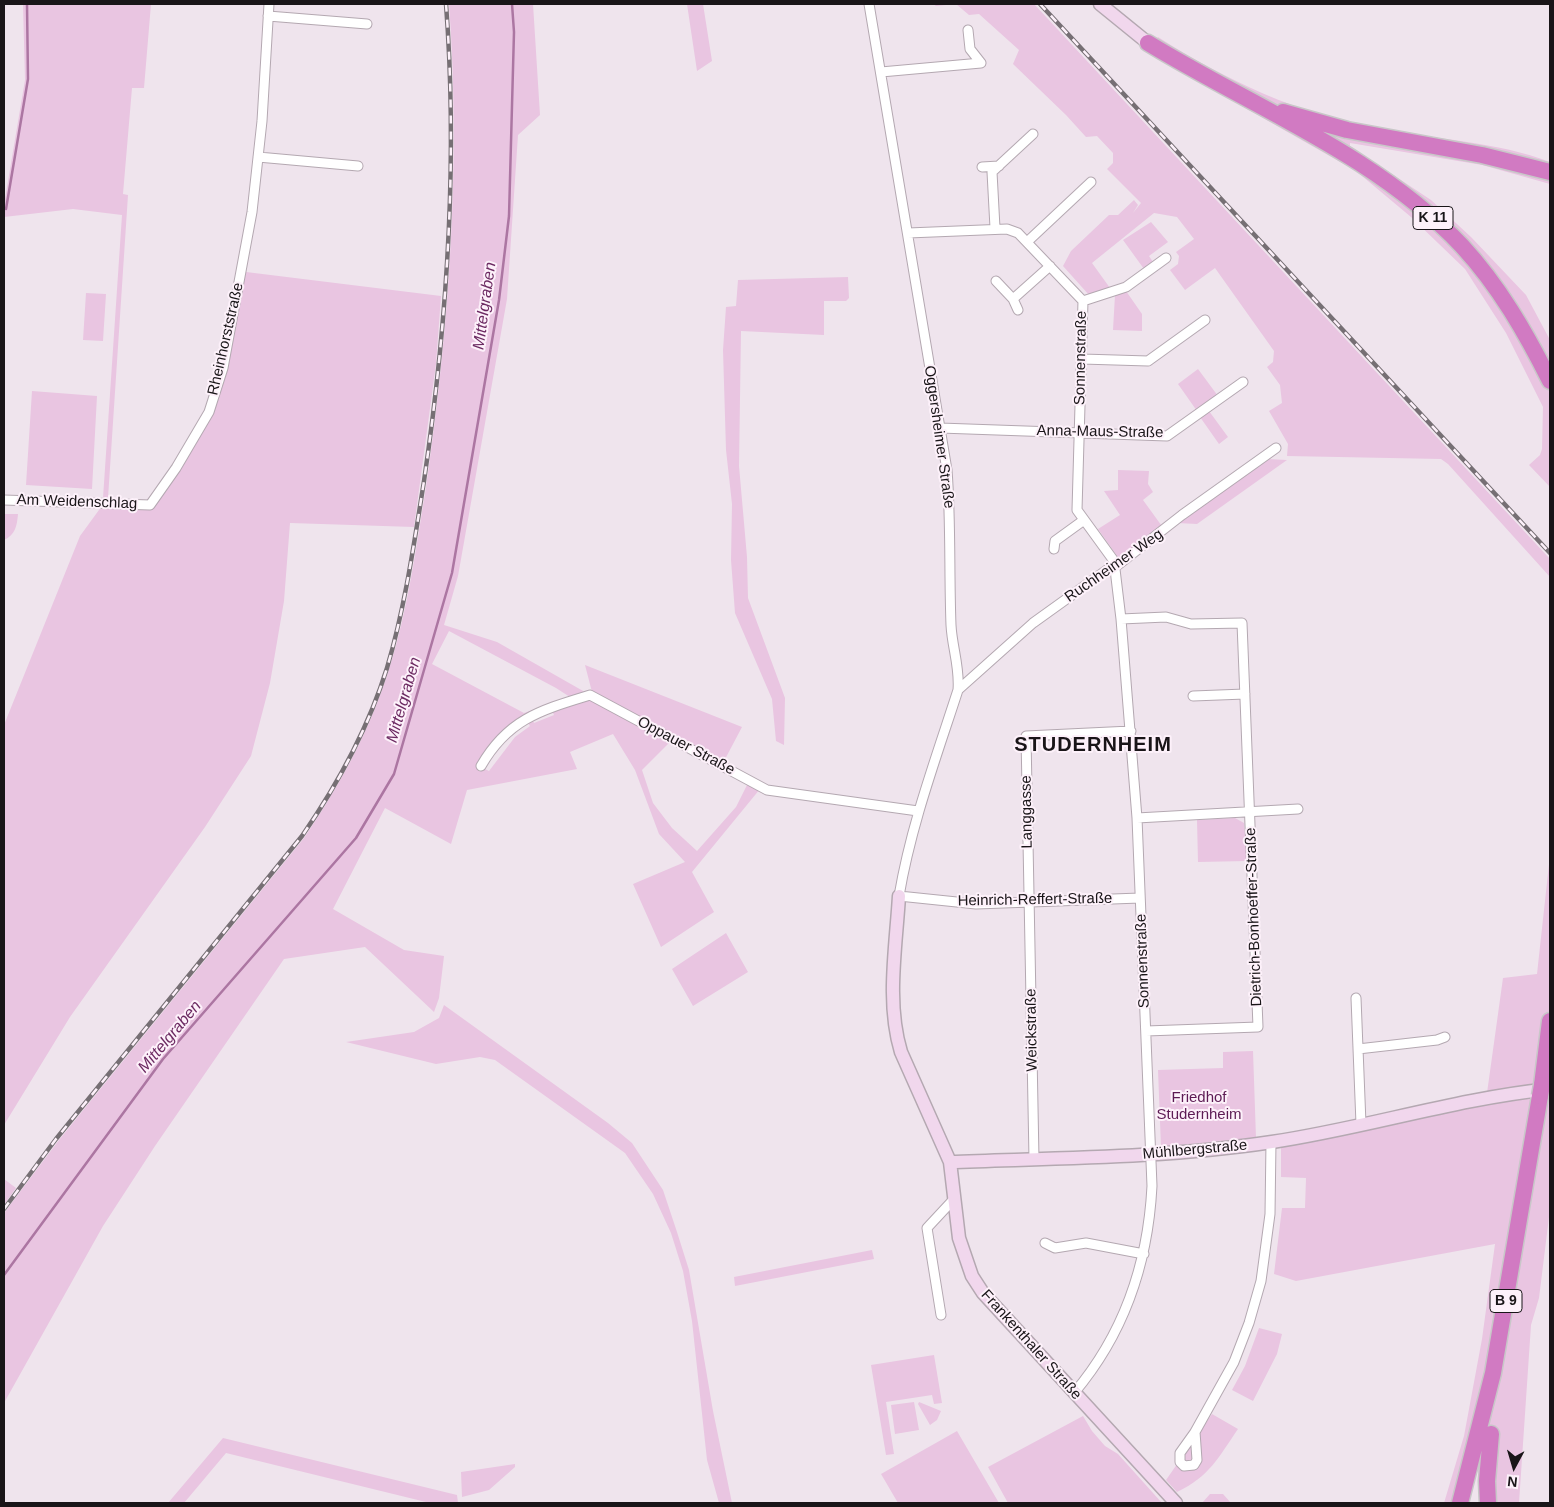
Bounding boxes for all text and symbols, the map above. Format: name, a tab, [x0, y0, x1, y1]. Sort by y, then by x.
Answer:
road number: K 11	[1413, 207, 1453, 230]
water label: Mittelgraben	[469, 261, 501, 351]
street label: Rheinhorststraße	[204, 281, 248, 397]
street label: Sonnenstraße	[1071, 311, 1091, 405]
street label: Oggersheimer Straße	[920, 364, 958, 510]
street label: Anna-Maus-Straße	[1036, 422, 1164, 442]
street label: Am Weidenschlag	[16, 491, 138, 513]
street label: Ruchheimer Weg	[1061, 525, 1167, 607]
water label: Mittelgraben	[383, 655, 425, 745]
street label: Oppauer Straße	[634, 713, 738, 779]
district label: STUDERNHEIM	[1013, 733, 1173, 757]
street label: Langgasse	[1017, 775, 1037, 849]
street label: Dietrich-Bonhoeffer-Straße	[1242, 827, 1266, 1007]
street label: Heinrich-Reffert-Straße	[957, 890, 1113, 910]
street label: Sonnenstraße	[1132, 914, 1154, 1008]
street label: Weickstraße	[1022, 988, 1042, 1072]
water label: Mittelgraben	[134, 997, 206, 1077]
park label: Friedhof Studernheim	[1156, 1089, 1242, 1124]
street label: Mühlbergstraße	[1142, 1136, 1248, 1164]
street label: Frankenthaler Straße	[977, 1286, 1085, 1404]
road number: B 9	[1490, 1290, 1522, 1312]
north arrow	[1489, 1442, 1539, 1492]
text: N	[1507, 1473, 1518, 1490]

